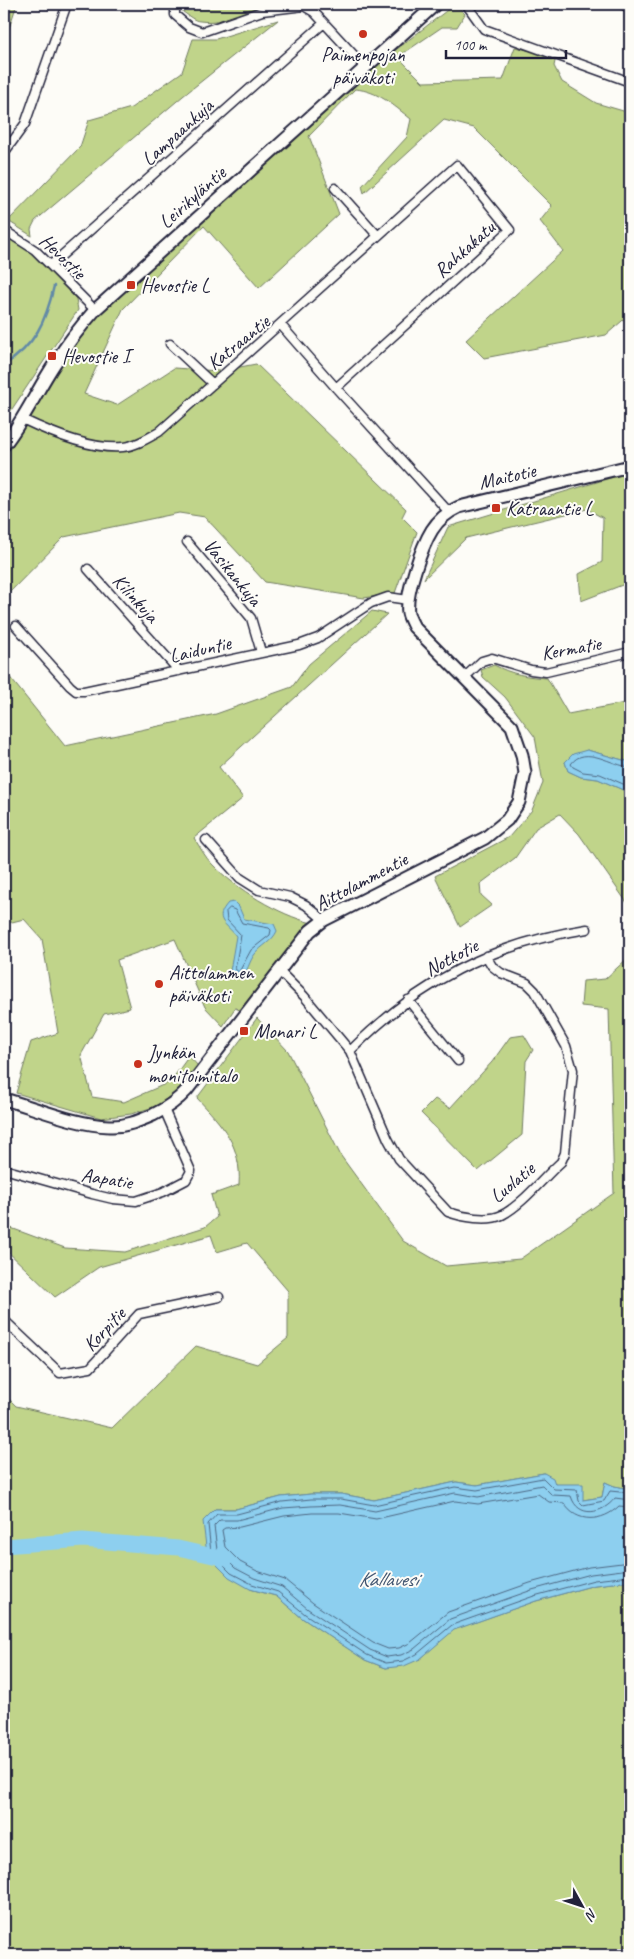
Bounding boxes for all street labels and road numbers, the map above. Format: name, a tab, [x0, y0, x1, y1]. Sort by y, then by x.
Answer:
street label: Lampaankuja	[136, 92, 220, 171]
street label: Leirikyläntie	[154, 160, 232, 234]
street label: Rahkakatu	[429, 214, 501, 283]
street label: Hevostie	[34, 228, 92, 286]
street label: Katraantie	[202, 308, 276, 375]
street label: Maitotie	[476, 458, 539, 495]
street label: Vasikankuja	[198, 534, 269, 613]
street label: Kilinkuja	[107, 569, 165, 629]
street label: Laiduntie	[167, 630, 235, 669]
street label: Kermatie	[539, 631, 604, 666]
street label: Aittolammentie	[311, 846, 413, 916]
street label: Notkotie	[420, 932, 484, 982]
street label: Luolatie	[485, 1156, 541, 1208]
street label: Aapatie	[80, 1162, 136, 1195]
street label: Korpitie	[78, 1301, 132, 1357]

